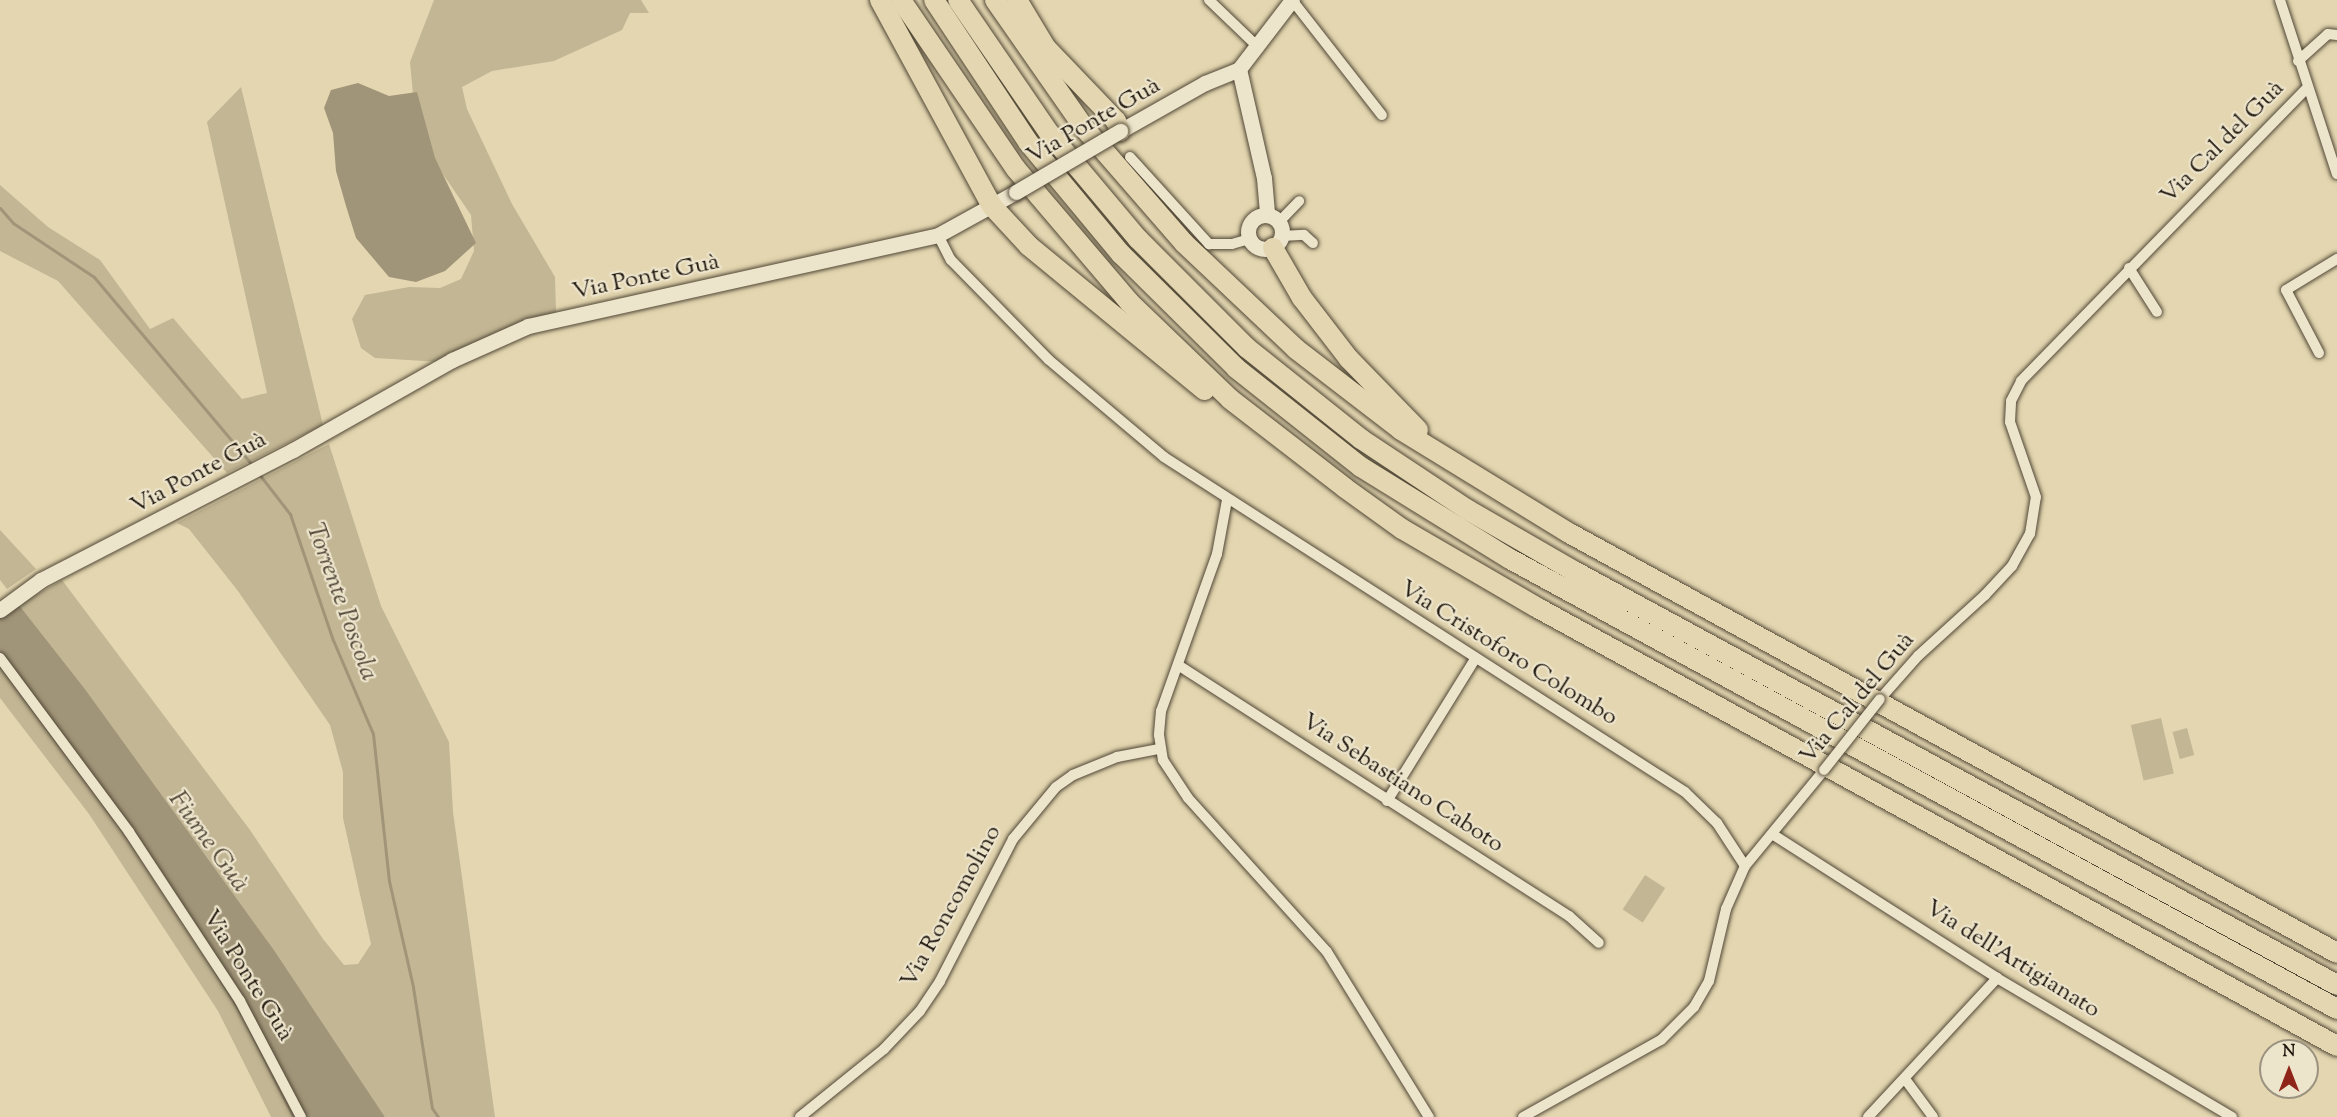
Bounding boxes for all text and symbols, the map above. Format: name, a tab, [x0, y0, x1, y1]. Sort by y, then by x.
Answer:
street label: Via Ponte Guà	[1022, 72, 1166, 172]
street label: Via Cal del Guà	[2155, 75, 2291, 211]
street label: Via Ponte Guà	[570, 248, 722, 308]
street label: Via Ponte Guà	[126, 426, 272, 522]
water label: Torrente Poscola	[298, 519, 384, 685]
street label: Via Cristoforo Colombo	[1394, 575, 1622, 733]
street label: Via Cal del Guà	[1794, 627, 1922, 771]
street label: Via Sebastiano Caboto	[1295, 708, 1509, 860]
water label: Fiume Guà	[161, 785, 255, 899]
street label: Via Roncomolino	[895, 821, 1009, 993]
street label: Via dell'Artigianato	[1919, 895, 2105, 1025]
street label: Via Ponte Guà	[195, 905, 299, 1047]
north arrow	[2259, 1039, 2319, 1099]
text: N	[2283, 1041, 2295, 1064]

